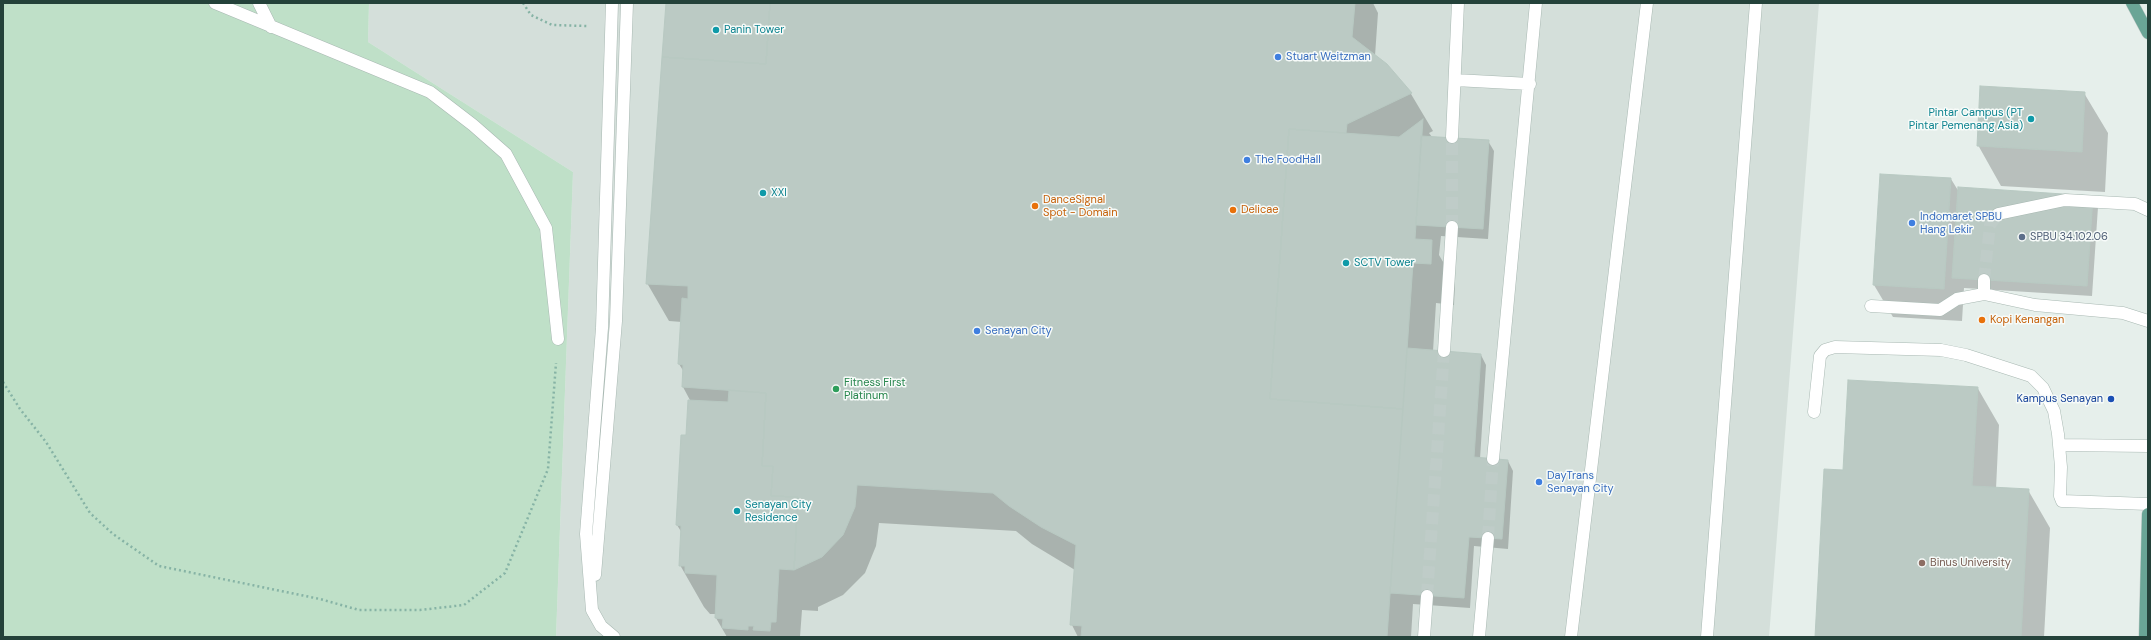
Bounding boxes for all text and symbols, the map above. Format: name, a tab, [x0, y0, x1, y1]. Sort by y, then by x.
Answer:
place label: Panin Tower	[724, 23, 784, 37]
marker: Panin Tower	[711, 25, 721, 35]
place label: Stuart Weitzman	[1286, 50, 1371, 64]
marker: Stuart Weitzman	[1273, 52, 1283, 62]
place label: Pintar Campus (PT Pintar Pemenang Asia)	[1909, 106, 2023, 132]
marker: Pintar Campus (PT Pintar Pemenang Asia)	[2026, 114, 2036, 124]
place label: The FoodHall	[1255, 153, 1321, 167]
marker: The FoodHall	[1242, 155, 1252, 165]
place label: XXI	[771, 186, 787, 200]
marker: XXI	[758, 188, 768, 198]
place label: DanceSignal Spot - Domain	[1043, 193, 1118, 219]
marker: DanceSignal Spot - Domain	[1030, 201, 1040, 211]
place label: Delicae	[1241, 203, 1278, 217]
marker: Delicae	[1228, 205, 1238, 215]
place label: Indomaret SPBU Hang Lekir	[1920, 210, 2002, 236]
marker: Indomaret SPBU Hang Lekir	[1907, 218, 1917, 228]
place label: SPBU 34.102.06	[2030, 230, 2108, 244]
marker: SPBU 34.102.06	[2017, 232, 2027, 242]
place label: SCTV Tower	[1354, 256, 1415, 270]
marker: SCTV Tower	[1341, 258, 1351, 268]
place label: Kopi Kenangan	[1990, 313, 2064, 327]
marker: Kopi Kenangan	[1977, 315, 1987, 325]
place label: Senayan City	[985, 324, 1052, 338]
marker: Senayan City	[972, 326, 982, 336]
place label: Fitness First Platinum	[844, 376, 906, 402]
marker: Fitness First Platinum	[831, 384, 841, 394]
place label: Kampus Senayan	[2017, 392, 2103, 406]
marker: Kampus Senayan	[2106, 394, 2116, 404]
place label: DayTrans Senayan City	[1547, 469, 1614, 495]
marker: DayTrans Senayan City	[1534, 477, 1544, 487]
place label: Senayan City Residence	[745, 498, 812, 524]
marker: Senayan City Residence	[732, 506, 742, 516]
place label: Binus University	[1930, 556, 2011, 570]
marker: Binus University	[1917, 558, 1927, 568]

